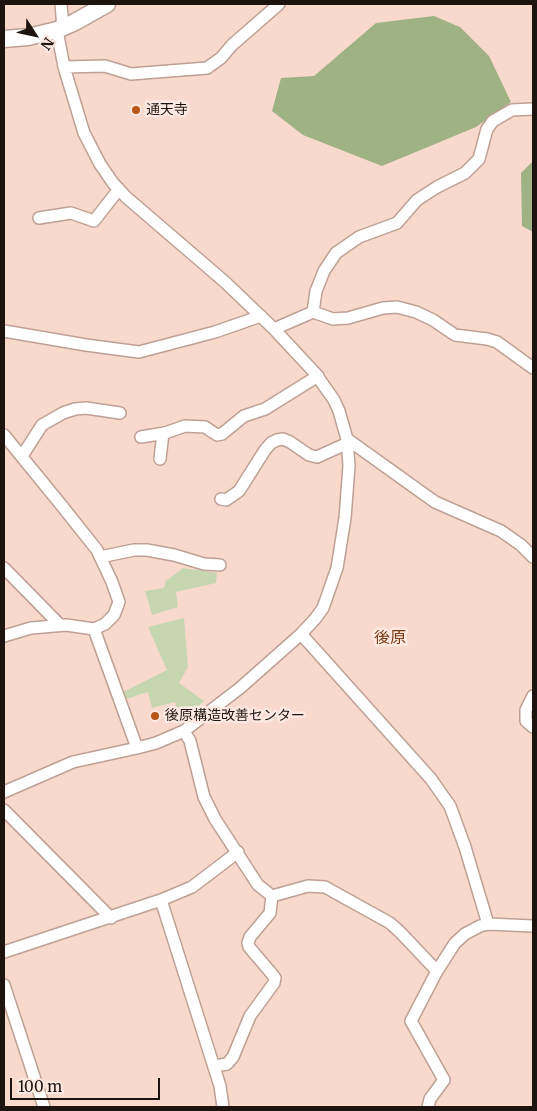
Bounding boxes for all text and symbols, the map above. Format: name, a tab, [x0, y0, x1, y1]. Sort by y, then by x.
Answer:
north arrow	[10, 10, 60, 60]
text: N	[37, 34, 58, 53]
place label: 通天寺	[146, 102, 188, 118]
marker: 通天寺	[130, 104, 142, 116]
district label: 後原	[374, 628, 406, 648]
place label: 後原構造改善センター	[165, 708, 305, 724]
marker: 後原構造改善センター	[149, 710, 161, 722]
scale bar	[12, 1068, 162, 1100]
text: 100 m	[18, 1077, 62, 1096]

